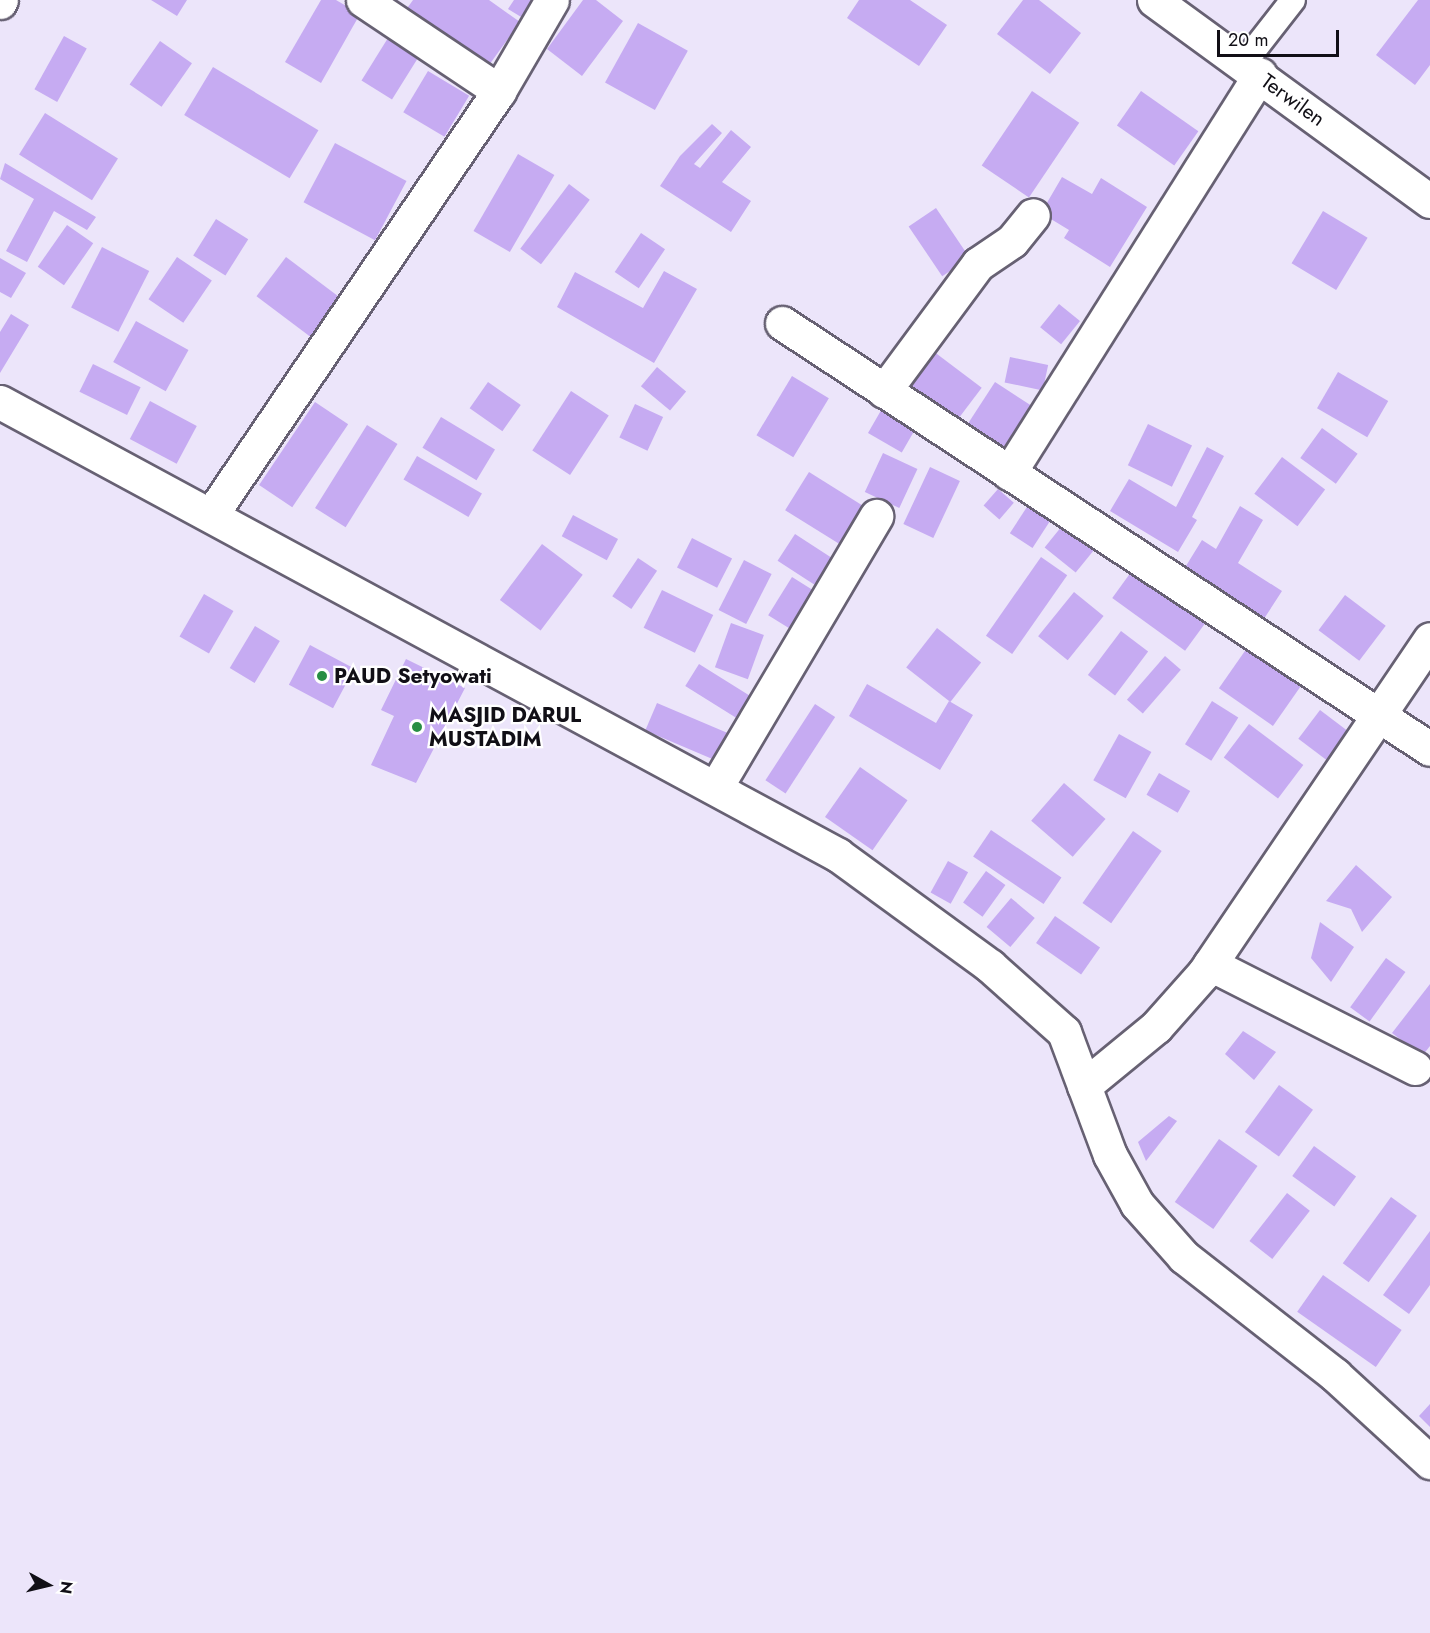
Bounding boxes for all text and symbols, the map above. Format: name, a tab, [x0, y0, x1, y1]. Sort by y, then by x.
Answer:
scale bar	[1220, 18, 1342, 56]
text: 20 m	[1228, 27, 1268, 53]
street label: Terwilen	[1256, 68, 1330, 132]
place label: PAUD Setyowati	[334, 663, 492, 689]
marker: PAUD Setyowati	[315, 669, 329, 683]
place label: MASJID DARUL MUSTADIM	[429, 702, 581, 752]
marker: MASJID DARUL MUSTADIM	[410, 720, 424, 734]
north arrow	[18, 1555, 78, 1615]
text: N	[54, 1580, 79, 1595]

